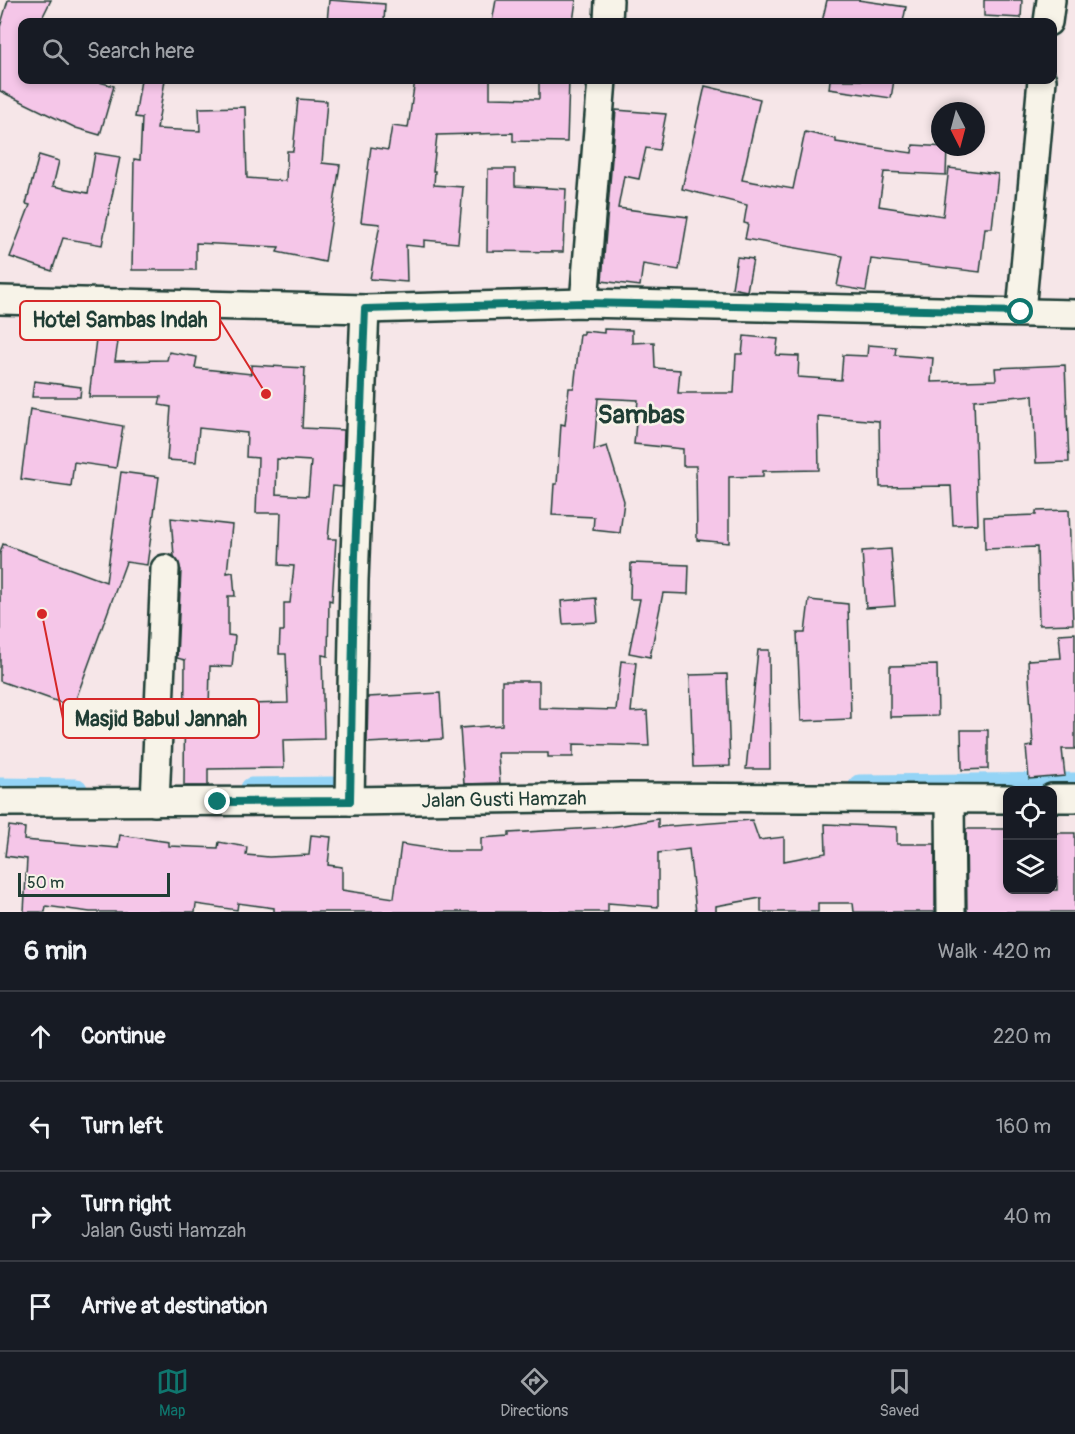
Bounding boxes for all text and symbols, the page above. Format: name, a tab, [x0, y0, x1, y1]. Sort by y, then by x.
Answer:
search box	[18, 18, 1057, 84]
icon: search	[39, 35, 72, 68]
text: Search here	[87, 37, 194, 65]
north arrow	[931, 102, 985, 156]
route start	[1007, 298, 1033, 324]
callout: Hotel Sambas Indah	[20, 301, 220, 340]
text: Hotel Sambas Indah	[32, 307, 208, 334]
district label: Sambas	[598, 399, 685, 431]
callout: Masjid Babul Jannah	[63, 699, 259, 738]
text: Masjid Babul Jannah	[75, 706, 247, 733]
street label: Jalan Gusti Hamzah	[421, 786, 587, 813]
map controls	[1003, 786, 1057, 894]
button: locate	[1003, 786, 1057, 840]
route end	[204, 788, 230, 814]
button: layers	[1003, 840, 1057, 894]
scale bar	[18, 870, 170, 898]
text: 50 m	[27, 873, 64, 893]
text: 6 min	[24, 935, 87, 967]
text: Walk · 420 m	[938, 939, 1051, 964]
icon: ahead	[24, 1020, 57, 1053]
text: Continue	[81, 1022, 165, 1050]
text: 220 m	[993, 1024, 1051, 1049]
icon: left	[24, 1110, 57, 1143]
text: Turn left	[81, 1112, 163, 1140]
text: 160 m	[996, 1114, 1051, 1139]
text: Turn right	[81, 1190, 171, 1218]
icon: right	[24, 1200, 57, 1233]
text: 40 m	[1004, 1204, 1051, 1229]
text: Jalan Gusti Hamzah	[81, 1218, 246, 1243]
icon: arrive	[24, 1290, 57, 1323]
text: Arrive at destination	[81, 1292, 267, 1320]
tab: Map	[156, 1365, 189, 1421]
tab: Directions	[500, 1365, 568, 1421]
tab: Saved	[880, 1365, 919, 1421]

